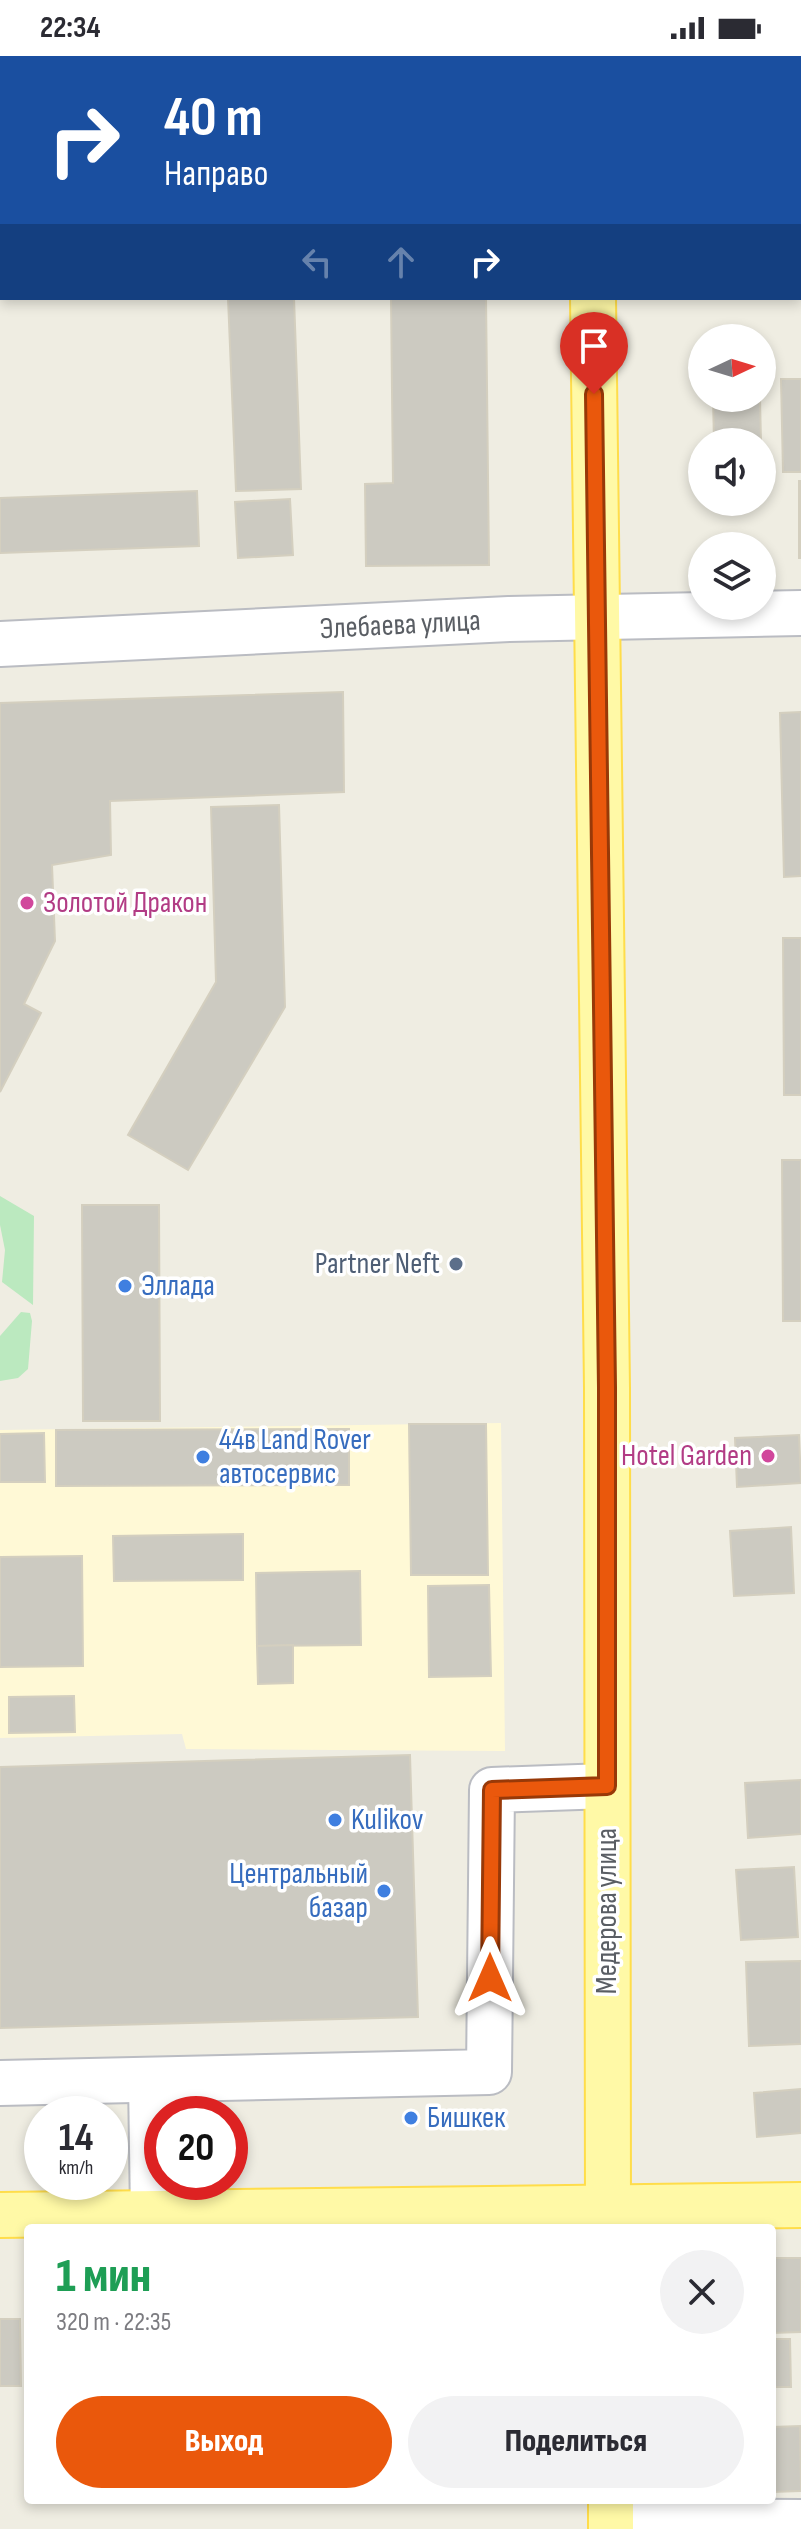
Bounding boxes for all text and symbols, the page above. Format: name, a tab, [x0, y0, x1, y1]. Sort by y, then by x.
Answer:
text: 22:34	[40, 10, 100, 46]
text: 40 m	[164, 85, 263, 152]
icon: right	[32, 88, 136, 192]
text: Направо	[164, 153, 268, 196]
icon: left	[295, 240, 339, 284]
icon: ahead	[379, 240, 423, 284]
icon: right	[463, 240, 507, 284]
pin	[560, 312, 628, 394]
icon: arrive	[572, 324, 616, 368]
north arrow	[688, 324, 776, 412]
map controls	[688, 324, 776, 620]
button: sound	[688, 428, 776, 516]
button: layers	[688, 532, 776, 620]
street label: Элебаева улица	[319, 603, 481, 647]
place label: Золотой Дракон	[43, 885, 207, 921]
marker: Золотой Дракон	[18, 894, 36, 912]
place label: Partner Neft	[315, 1246, 440, 1282]
marker: Partner Neft	[447, 1255, 465, 1273]
place label: Эллада	[141, 1268, 215, 1304]
marker: Эллада	[116, 1277, 134, 1295]
place label: 44в Land Rover автосервис	[219, 1422, 371, 1492]
place label: Hotel Garden	[621, 1438, 752, 1474]
marker: Hotel Garden	[759, 1447, 777, 1465]
marker: 44в Land Rover автосервис	[194, 1448, 212, 1466]
place label: Kulikov	[351, 1802, 424, 1838]
marker: Kulikov	[326, 1811, 344, 1829]
street label: Медерова улица	[589, 1828, 625, 1994]
place label: Центральный базар	[229, 1856, 368, 1926]
marker: Центральный базар	[375, 1882, 393, 1900]
position arrow	[448, 1936, 532, 2020]
speed limit sign: 20	[144, 2096, 248, 2200]
place label: Бишкек	[427, 2100, 506, 2136]
marker: Бишкек	[402, 2109, 420, 2127]
text: 14	[59, 2114, 93, 2162]
text: km/h	[59, 2156, 93, 2180]
text: 1 мин	[56, 2248, 151, 2305]
button: close	[660, 2250, 744, 2334]
text: 320 m · 22:35	[56, 2307, 171, 2338]
button: Выход	[56, 2396, 392, 2488]
button: Поделиться	[408, 2396, 744, 2488]

